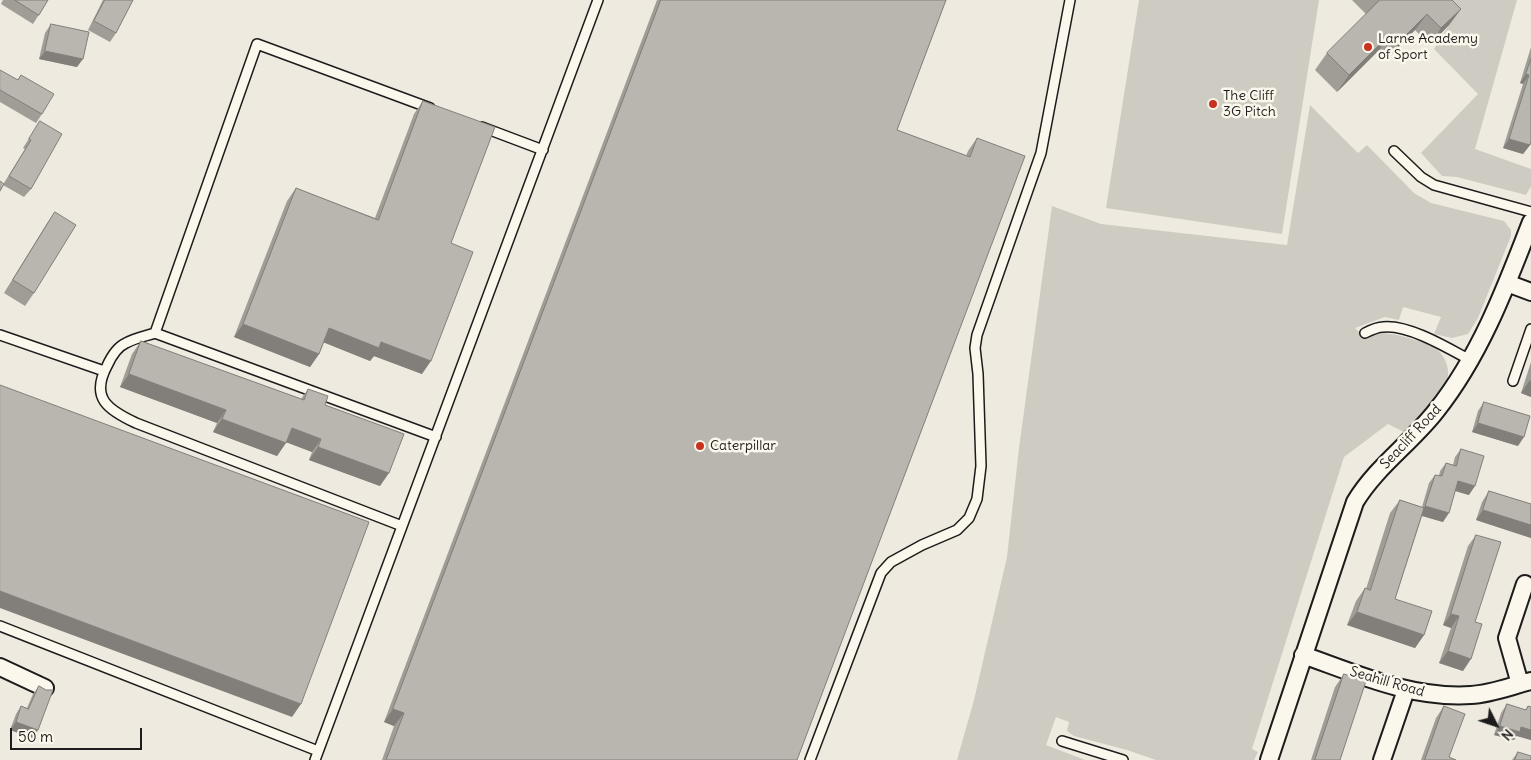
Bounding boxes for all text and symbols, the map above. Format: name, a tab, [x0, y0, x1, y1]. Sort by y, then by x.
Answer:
place label: Larne Academy of Sport	[1378, 31, 1478, 64]
marker: Larne Academy of Sport	[1362, 41, 1374, 53]
place label: The Cliff 3G Pitch	[1223, 88, 1276, 120]
marker: The Cliff 3G Pitch	[1207, 98, 1219, 110]
street label: Seacliff Road	[1377, 401, 1445, 473]
place label: Caterpillar	[710, 438, 776, 454]
marker: Caterpillar	[694, 440, 706, 452]
street label: Seahill Road	[1348, 663, 1426, 701]
north arrow	[1471, 700, 1521, 750]
scale bar	[12, 718, 145, 750]
text: N	[1497, 725, 1517, 744]
text: 50 m	[18, 727, 53, 746]

